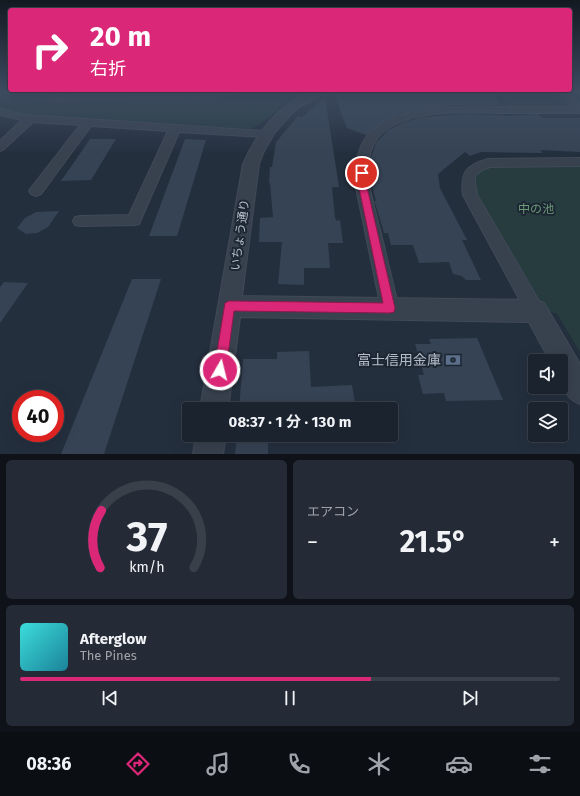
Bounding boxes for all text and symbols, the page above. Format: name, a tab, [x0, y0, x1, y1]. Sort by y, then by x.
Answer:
text: 20 m	[90, 20, 151, 53]
icon: right	[24, 24, 76, 76]
text: 右折	[90, 58, 126, 80]
pin	[345, 156, 379, 190]
icon: arrive	[351, 162, 373, 184]
street label: いちょう通り	[228, 198, 252, 272]
park label: 中の池	[518, 202, 554, 216]
position arrow	[199, 349, 241, 391]
bank icon: 富士信用金庫	[444, 351, 462, 369]
place label: 富士信用金庫	[357, 352, 441, 369]
map controls	[528, 354, 568, 442]
button: sound	[528, 354, 568, 394]
speed limit sign: 40	[12, 390, 64, 442]
button: layers	[528, 402, 568, 442]
text: 08:37 · 1 分 · 130 m	[229, 413, 351, 431]
text: エアコン	[307, 504, 359, 519]
text: 37	[125, 511, 167, 561]
text: 21.5°	[400, 524, 467, 560]
text: −	[307, 529, 318, 556]
text: +	[549, 529, 560, 556]
text: km/h	[129, 558, 164, 575]
text: Afterglow	[80, 630, 146, 648]
text: The Pines	[80, 648, 137, 663]
icon: previous	[99, 687, 121, 709]
icon: pause	[279, 687, 301, 709]
icon: next	[459, 687, 481, 709]
icon: directions	[124, 750, 152, 778]
icon: music	[204, 750, 232, 778]
icon: phone	[285, 750, 313, 778]
icon: climate	[365, 750, 393, 778]
icon: car	[445, 750, 473, 778]
icon: filters	[526, 750, 554, 778]
text: 08:36	[26, 753, 71, 775]

